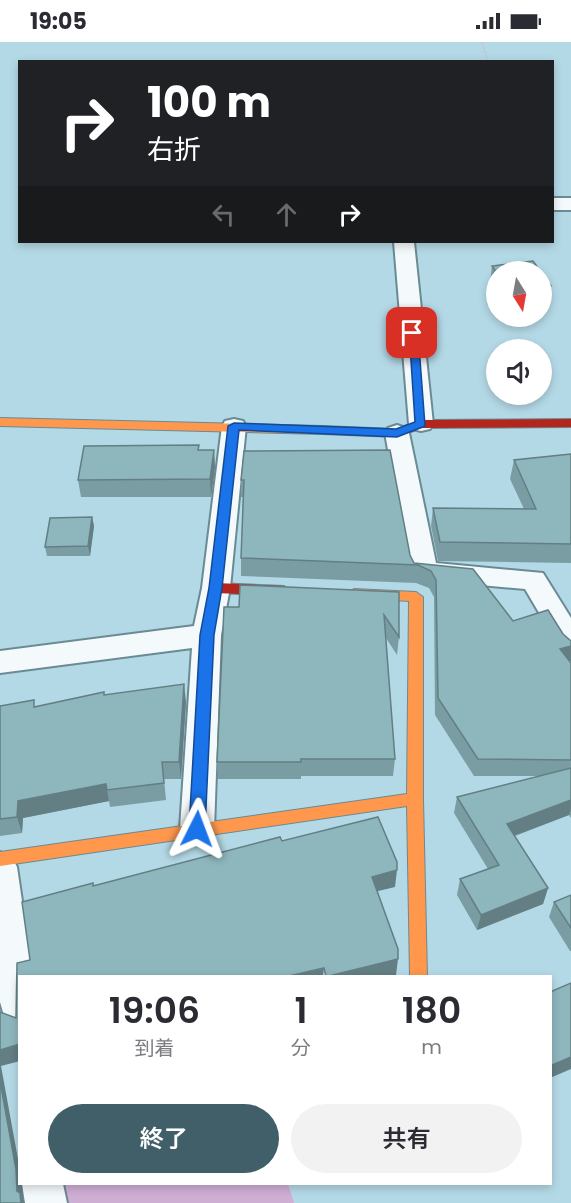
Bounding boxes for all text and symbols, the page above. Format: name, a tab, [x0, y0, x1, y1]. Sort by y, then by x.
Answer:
text: 19:05	[30, 6, 87, 37]
text: 100 m	[147, 73, 271, 132]
icon: right	[48, 84, 126, 162]
text: 右折	[147, 131, 201, 168]
icon: left	[207, 198, 240, 231]
icon: ahead	[270, 198, 303, 231]
icon: right	[333, 198, 366, 231]
north arrow	[486, 261, 552, 327]
map controls	[486, 261, 552, 405]
pin	[386, 307, 437, 358]
icon: arrive	[395, 316, 428, 349]
button: sound	[486, 339, 552, 405]
position arrow	[165, 797, 229, 861]
text: 19:06	[109, 985, 200, 1036]
text: 1	[294, 985, 307, 1036]
text: 180	[402, 985, 461, 1036]
text: m	[421, 1033, 442, 1061]
text: 到着	[134, 1034, 174, 1062]
text: 分	[291, 1034, 311, 1062]
button: 終了	[48, 1104, 279, 1173]
button: 共有	[291, 1104, 522, 1173]

